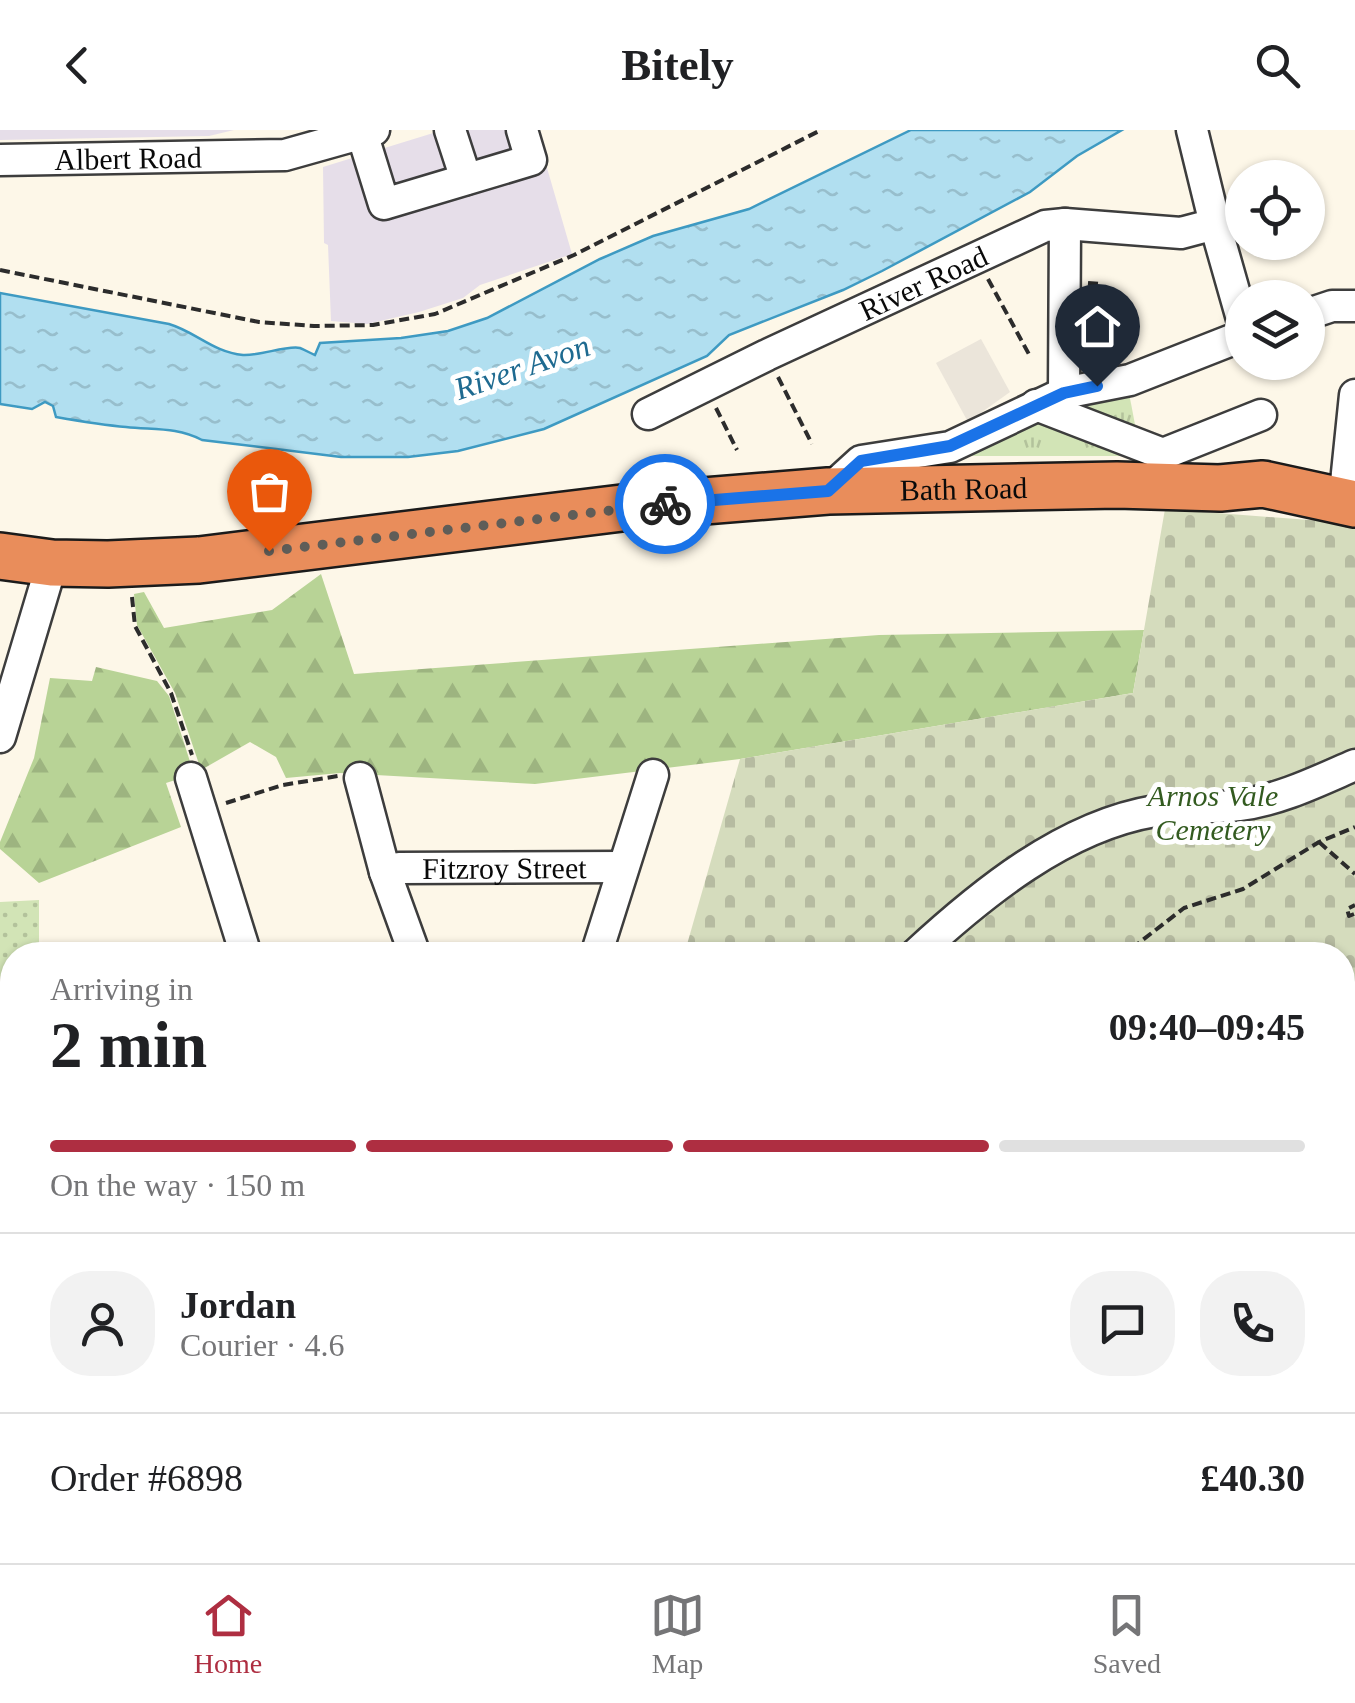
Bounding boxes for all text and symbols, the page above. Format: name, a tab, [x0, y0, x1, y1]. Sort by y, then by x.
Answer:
icon: back	[50, 38, 105, 93]
icon: search	[1250, 38, 1305, 93]
text: Bitely	[621, 40, 734, 90]
street label: Albert Road	[54, 140, 202, 176]
map controls	[1225, 160, 1325, 380]
button: locate	[1225, 160, 1325, 260]
street label: River Road	[854, 239, 993, 326]
button: layers	[1225, 280, 1325, 380]
pin	[1055, 284, 1140, 387]
icon: home	[1070, 299, 1125, 354]
water label: River Avon	[449, 327, 594, 407]
pin	[227, 449, 312, 552]
courier	[615, 454, 715, 554]
icon: bag	[242, 464, 297, 519]
street label: Bath Road	[899, 470, 1028, 506]
icon: bike	[638, 477, 693, 532]
park label: Arnos Vale Cemetery	[1146, 779, 1278, 846]
street label: Fitzroy Street	[422, 851, 587, 884]
text: Arriving in	[50, 971, 193, 1007]
text: 09:40–09:45	[1109, 1006, 1305, 1048]
text: 2 min	[50, 1009, 207, 1081]
text: On the way · 150 m	[50, 1167, 305, 1203]
button: person	[50, 1271, 155, 1376]
button: chat	[1070, 1271, 1175, 1376]
button: phone	[1200, 1271, 1305, 1376]
text: Jordan	[180, 1284, 296, 1326]
text: Courier · 4.6	[180, 1327, 344, 1363]
text: Order #6898	[50, 1457, 243, 1499]
text: £40.30	[1201, 1457, 1305, 1499]
tab: Home	[194, 1588, 262, 1680]
tab: Map	[650, 1588, 705, 1680]
tab: Saved	[1093, 1588, 1161, 1680]

